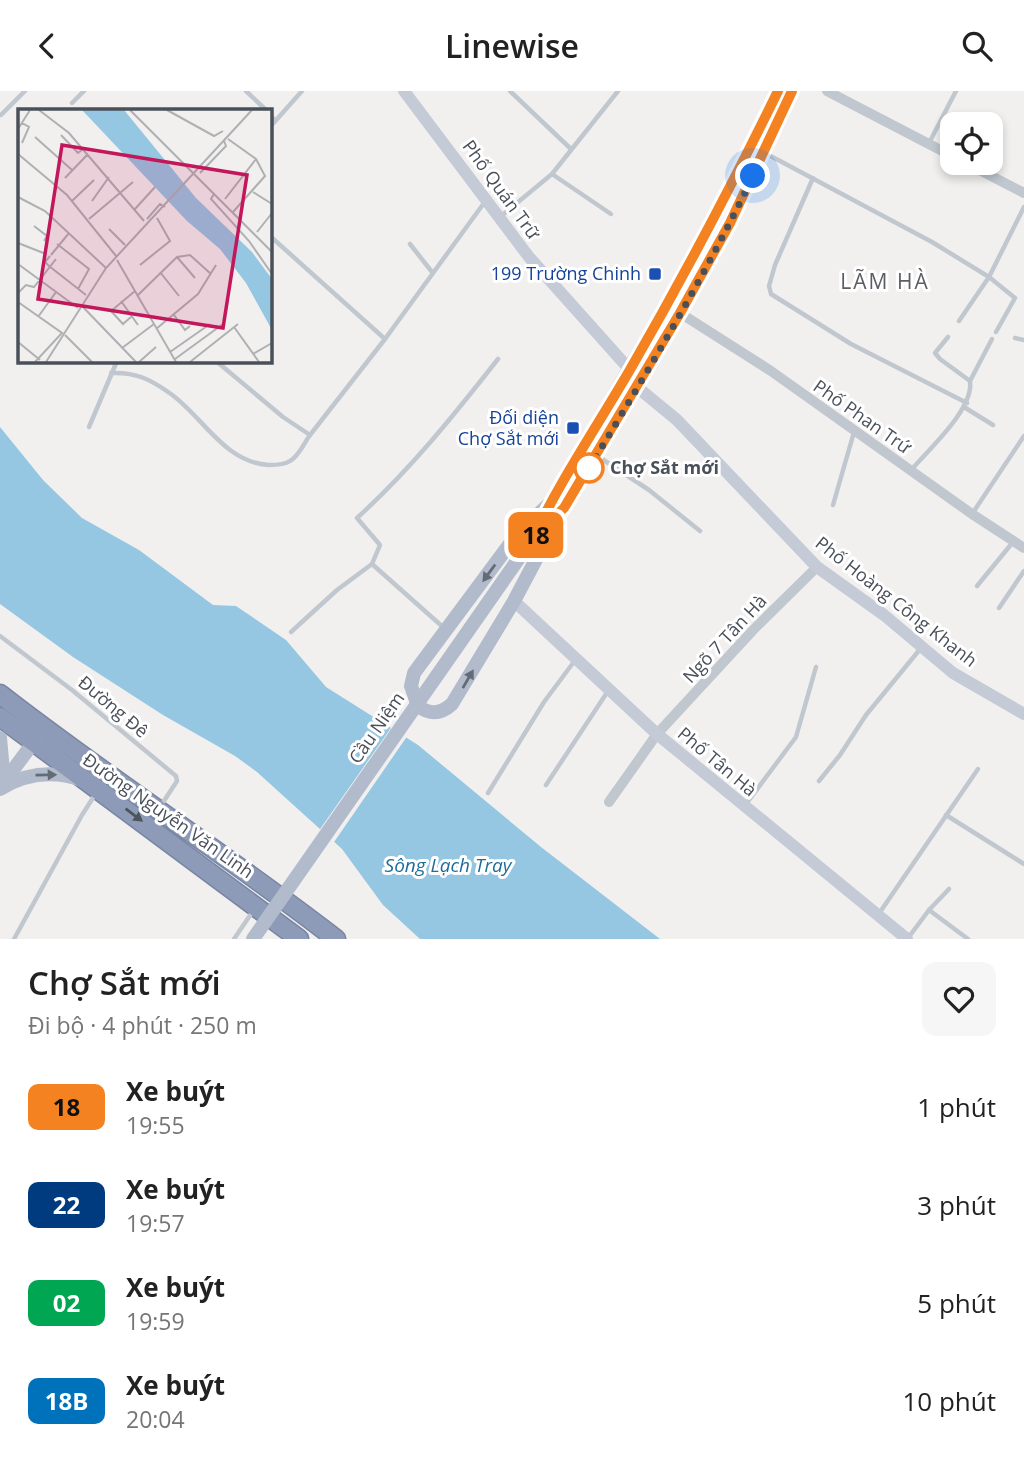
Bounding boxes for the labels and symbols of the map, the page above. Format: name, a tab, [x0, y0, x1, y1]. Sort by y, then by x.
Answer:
inset map	[18, 109, 271, 362]
street label: Phố Quán Trữ	[458, 135, 547, 245]
your location	[735, 158, 770, 193]
place label: 199 Trường Chinh	[491, 261, 641, 285]
marker: 199 Trường Chinh	[647, 266, 663, 282]
district label: LÃM HÀ	[840, 267, 930, 295]
street label: Phố Phan Trứ	[809, 374, 917, 459]
place label: Đối diện Chợ Sắt mới	[458, 405, 559, 450]
marker: Đối diện Chợ Sắt mới	[565, 420, 581, 436]
marker: Chợ Sắt mới	[574, 453, 604, 483]
place label: Chợ Sắt mới	[610, 455, 719, 479]
line badge: 18	[504, 512, 568, 558]
street label: Phố Hoàng Công Khanh	[811, 531, 982, 672]
one-way arrow	[482, 564, 496, 582]
street label: Ngõ 7 Tân Hà	[677, 589, 771, 688]
one-way arrow	[461, 669, 473, 689]
street label: Đường Đê	[74, 670, 154, 743]
street label: Cầu Niệm	[343, 687, 410, 768]
street label: Phố Tân Hà	[673, 721, 762, 801]
street label: Đường Nguyễn Văn Linh	[78, 747, 259, 883]
one-way arrow	[35, 769, 57, 780]
one-way arrow	[125, 808, 143, 822]
water label: Sông Lạch Tray	[385, 852, 513, 878]

